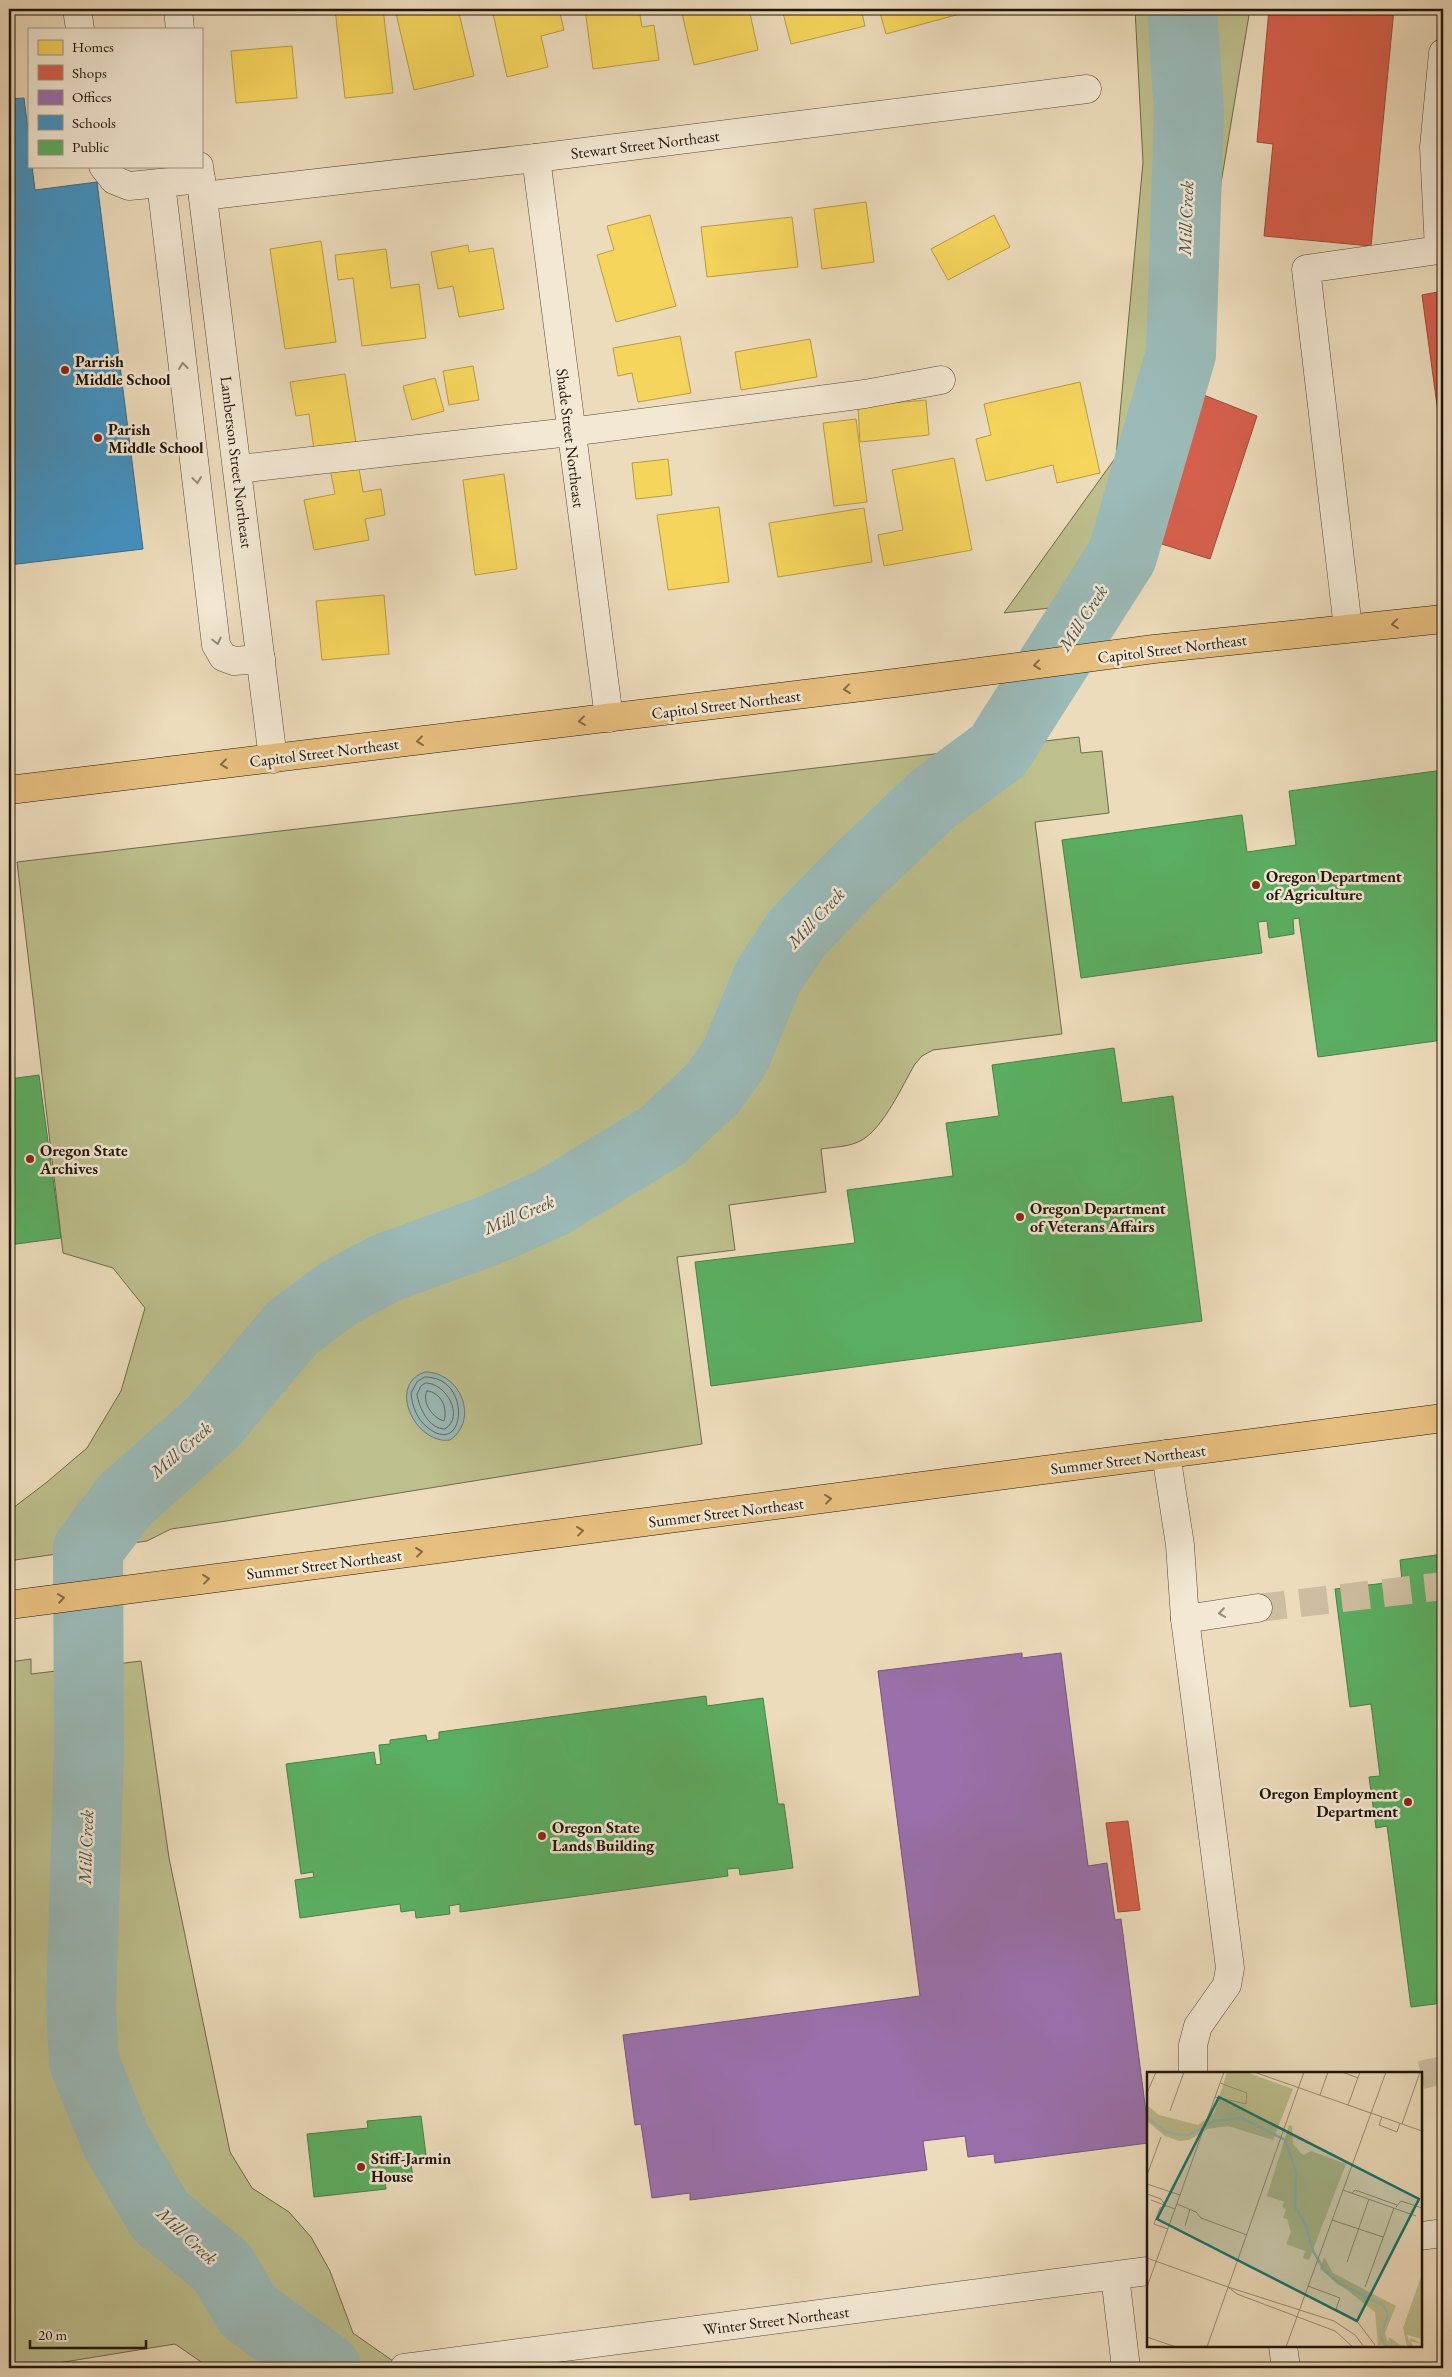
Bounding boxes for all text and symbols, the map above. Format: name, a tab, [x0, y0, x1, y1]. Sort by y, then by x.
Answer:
legend	[28, 28, 202, 168]
text: Homes	[72, 37, 114, 56]
text: Shops	[72, 63, 107, 82]
text: Offices	[72, 87, 112, 106]
text: Schools	[72, 113, 116, 132]
street label: Stewart Street Northeast	[569, 125, 721, 164]
text: Public	[72, 137, 109, 156]
water label: Mill Creek	[1173, 180, 1198, 257]
place label: Parrish Middle School	[75, 351, 171, 390]
one-way arrow	[178, 362, 189, 370]
marker: Parrish Middle School	[59, 364, 71, 376]
street label: Shade Street Northeast	[552, 367, 589, 509]
street label: Lamberson Street Northeast	[216, 375, 257, 549]
place label: Parish Middle School	[108, 419, 204, 458]
marker: Parish Middle School	[92, 432, 104, 444]
one-way arrow	[191, 477, 202, 485]
water label: Mill Creek	[1052, 580, 1113, 656]
one-way arrow	[1390, 618, 1398, 629]
street label: Capitol Street Northeast	[1096, 629, 1248, 668]
one-way arrow	[211, 637, 222, 646]
one-way arrow	[1032, 659, 1041, 669]
one-way arrow	[843, 683, 851, 694]
street label: Capitol Street Northeast	[650, 685, 802, 724]
one-way arrow	[577, 715, 585, 726]
street label: Capitol Street Northeast	[248, 733, 400, 772]
one-way arrow	[416, 735, 424, 746]
one-way arrow	[220, 758, 228, 769]
place label: Oregon Department of Agriculture	[1266, 866, 1402, 905]
marker: Oregon Department of Agriculture	[1250, 879, 1262, 891]
water label: Mill Creek	[781, 883, 849, 953]
place label: Oregon State Archives	[39, 1140, 128, 1179]
marker: Oregon State Archives	[24, 1153, 36, 1165]
water label: Mill Creek	[479, 1189, 558, 1240]
place label: Oregon Department of Veterans Affairs	[1030, 1198, 1166, 1237]
marker: Oregon Department of Veterans Affairs	[1014, 1211, 1026, 1223]
water label: Mill Creek	[144, 1417, 216, 1483]
street label: Summer Street Northeast	[1049, 1440, 1207, 1479]
street label: Summer Street Northeast	[647, 1493, 805, 1532]
one-way arrow	[824, 1494, 833, 1504]
one-way arrow	[577, 1526, 585, 1537]
street label: Summer Street Northeast	[245, 1545, 403, 1584]
one-way arrow	[415, 1547, 423, 1558]
one-way arrow	[202, 1575, 210, 1585]
one-way arrow	[57, 1593, 65, 1604]
one-way arrow	[1218, 1608, 1226, 1618]
place label: Oregon Employment Department	[1259, 1783, 1398, 1822]
marker: Oregon Employment Department	[1402, 1796, 1414, 1808]
water label: Mill Creek	[73, 1809, 98, 1886]
place label: Oregon State Lands Building	[552, 1817, 655, 1856]
marker: Oregon State Lands Building	[536, 1830, 548, 1842]
inset map	[1147, 2072, 1422, 2347]
place label: Stiff-Jarmin House	[371, 2148, 451, 2187]
marker: Stiff-Jarmin House	[355, 2161, 367, 2173]
water label: Mill Creek	[152, 2201, 222, 2269]
street label: Winter Street Northeast	[702, 2301, 850, 2340]
scale bar	[30, 2317, 146, 2349]
text: 20 m	[38, 2325, 67, 2344]

